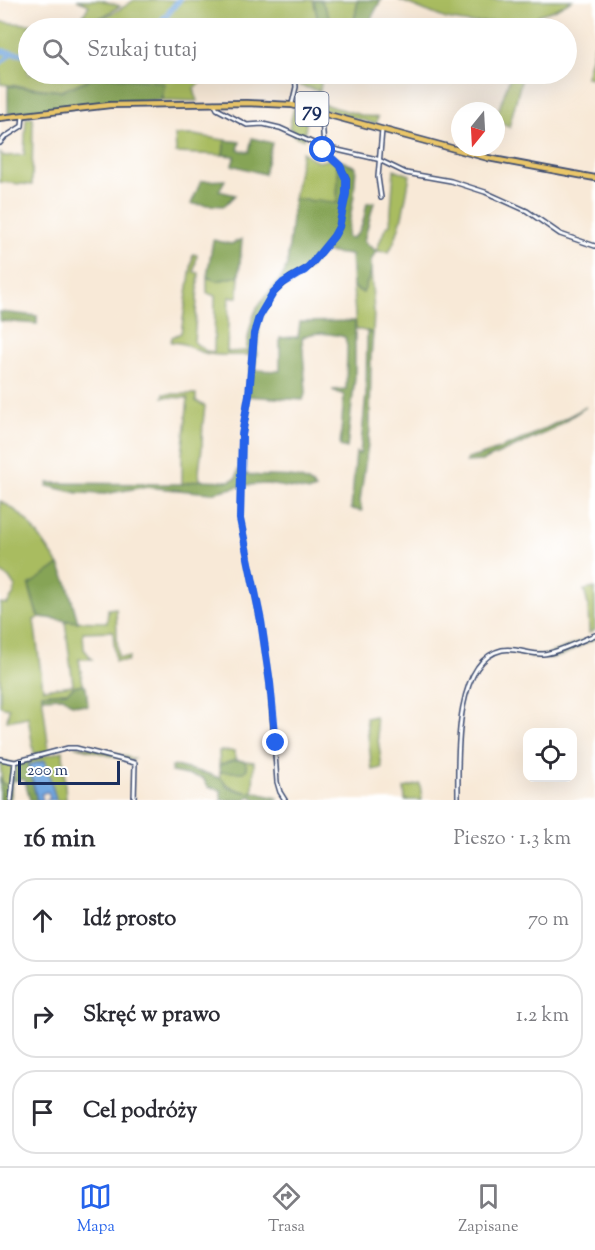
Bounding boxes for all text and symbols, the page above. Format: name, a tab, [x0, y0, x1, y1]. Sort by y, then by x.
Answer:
search box	[18, 18, 577, 84]
icon: search	[39, 35, 72, 68]
text: Szukaj tutaj	[87, 35, 198, 67]
road number: 79	[296, 92, 328, 126]
north arrow	[451, 102, 505, 156]
route start	[309, 136, 335, 162]
map controls	[523, 728, 577, 782]
button: locate	[523, 728, 577, 782]
route end	[262, 729, 288, 755]
scale bar	[18, 758, 120, 786]
text: 200 m	[27, 760, 68, 783]
text: 16 min	[24, 821, 96, 858]
text: Pieszo · 1.3 km	[454, 825, 571, 854]
icon: ahead	[26, 904, 59, 937]
text: Idź prosto	[83, 904, 176, 936]
text: 70 m	[528, 906, 569, 935]
icon: right	[26, 1000, 59, 1033]
text: Skręć w prawo	[83, 1000, 220, 1032]
text: 1.2 km	[516, 1002, 569, 1031]
icon: arrive	[26, 1096, 59, 1129]
text: Cel podróży	[83, 1096, 197, 1128]
tab: Mapa	[77, 1180, 115, 1239]
tab: Trasa	[268, 1180, 305, 1239]
tab: Zapisane	[458, 1180, 518, 1239]

